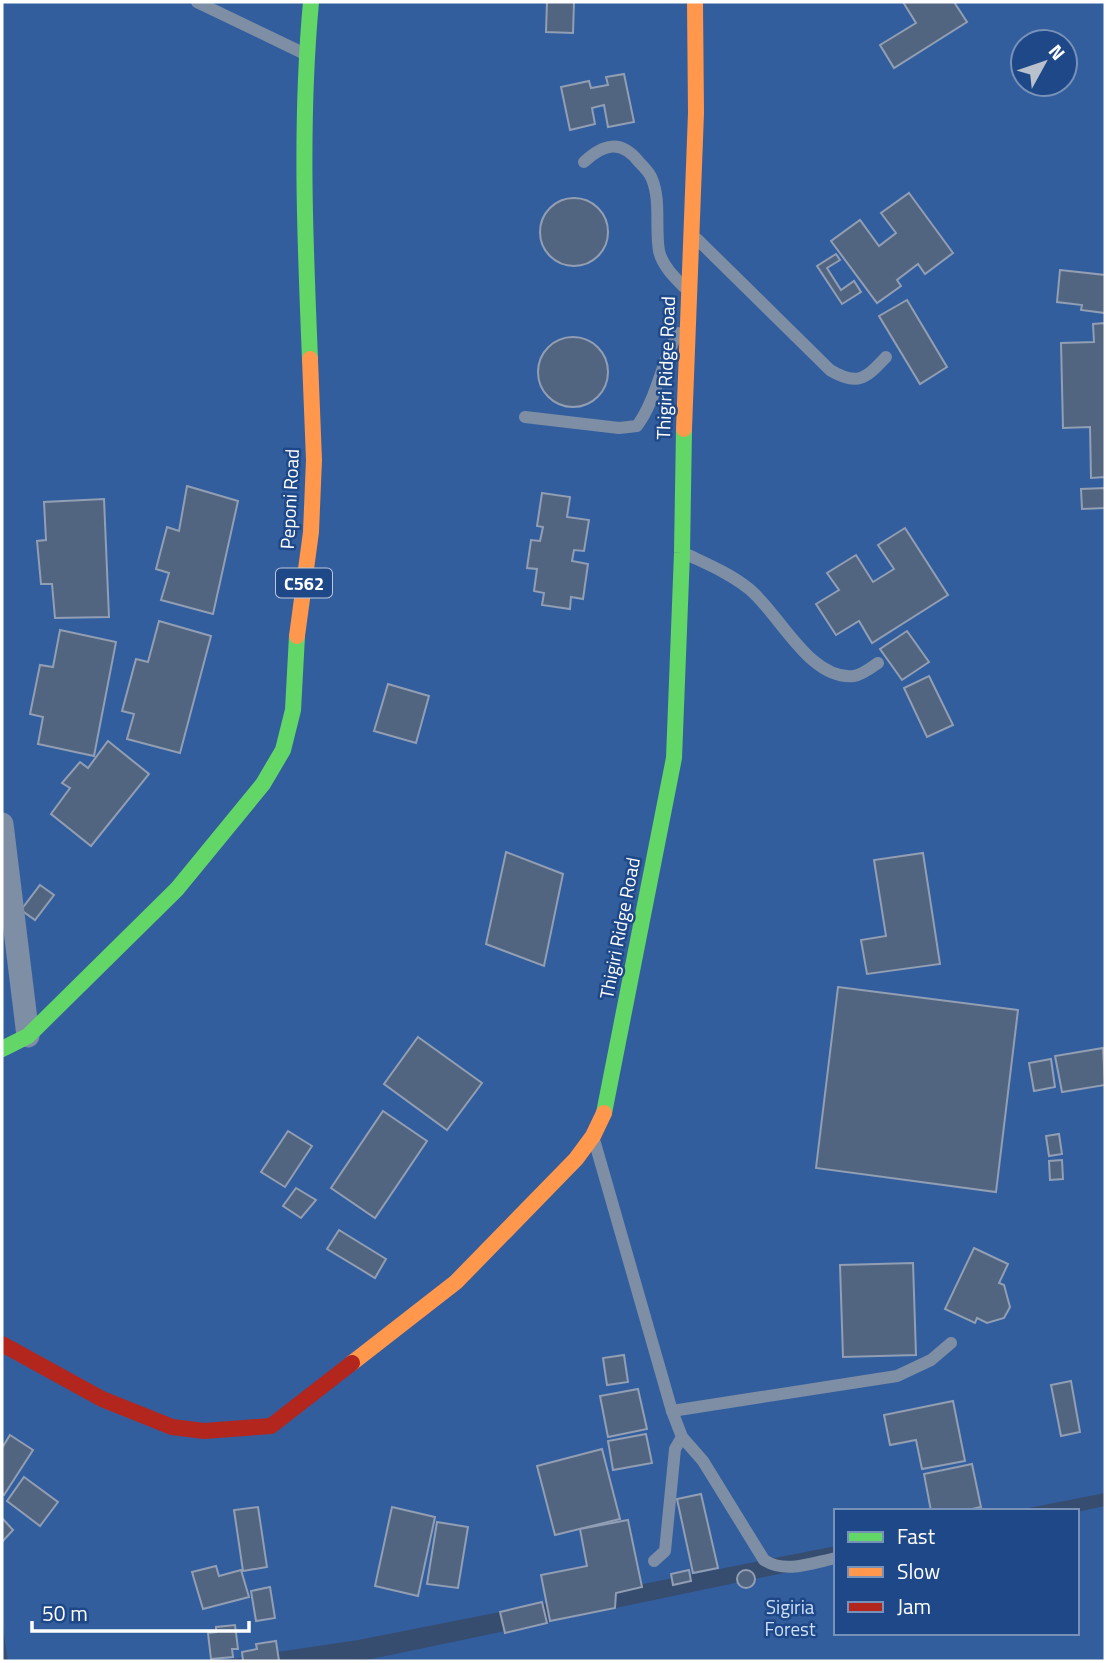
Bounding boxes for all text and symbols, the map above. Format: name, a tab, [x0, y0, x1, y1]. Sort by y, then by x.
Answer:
north arrow	[1009, 28, 1079, 98]
text: N	[1042, 37, 1073, 66]
street label: Thigiri Ridge Road	[648, 296, 682, 440]
street label: Peponi Road	[272, 448, 306, 550]
road number: C562	[276, 568, 332, 598]
street label: Thigiri Ridge Road	[591, 855, 647, 1001]
legend	[834, 1509, 1079, 1635]
text: Fast	[897, 1520, 936, 1552]
text: Slow	[897, 1555, 940, 1587]
scale bar	[32, 1590, 248, 1634]
text: Jam	[897, 1590, 931, 1622]
park label: Sigiria Forest	[764, 1592, 816, 1643]
text: 50 m	[42, 1597, 88, 1629]

